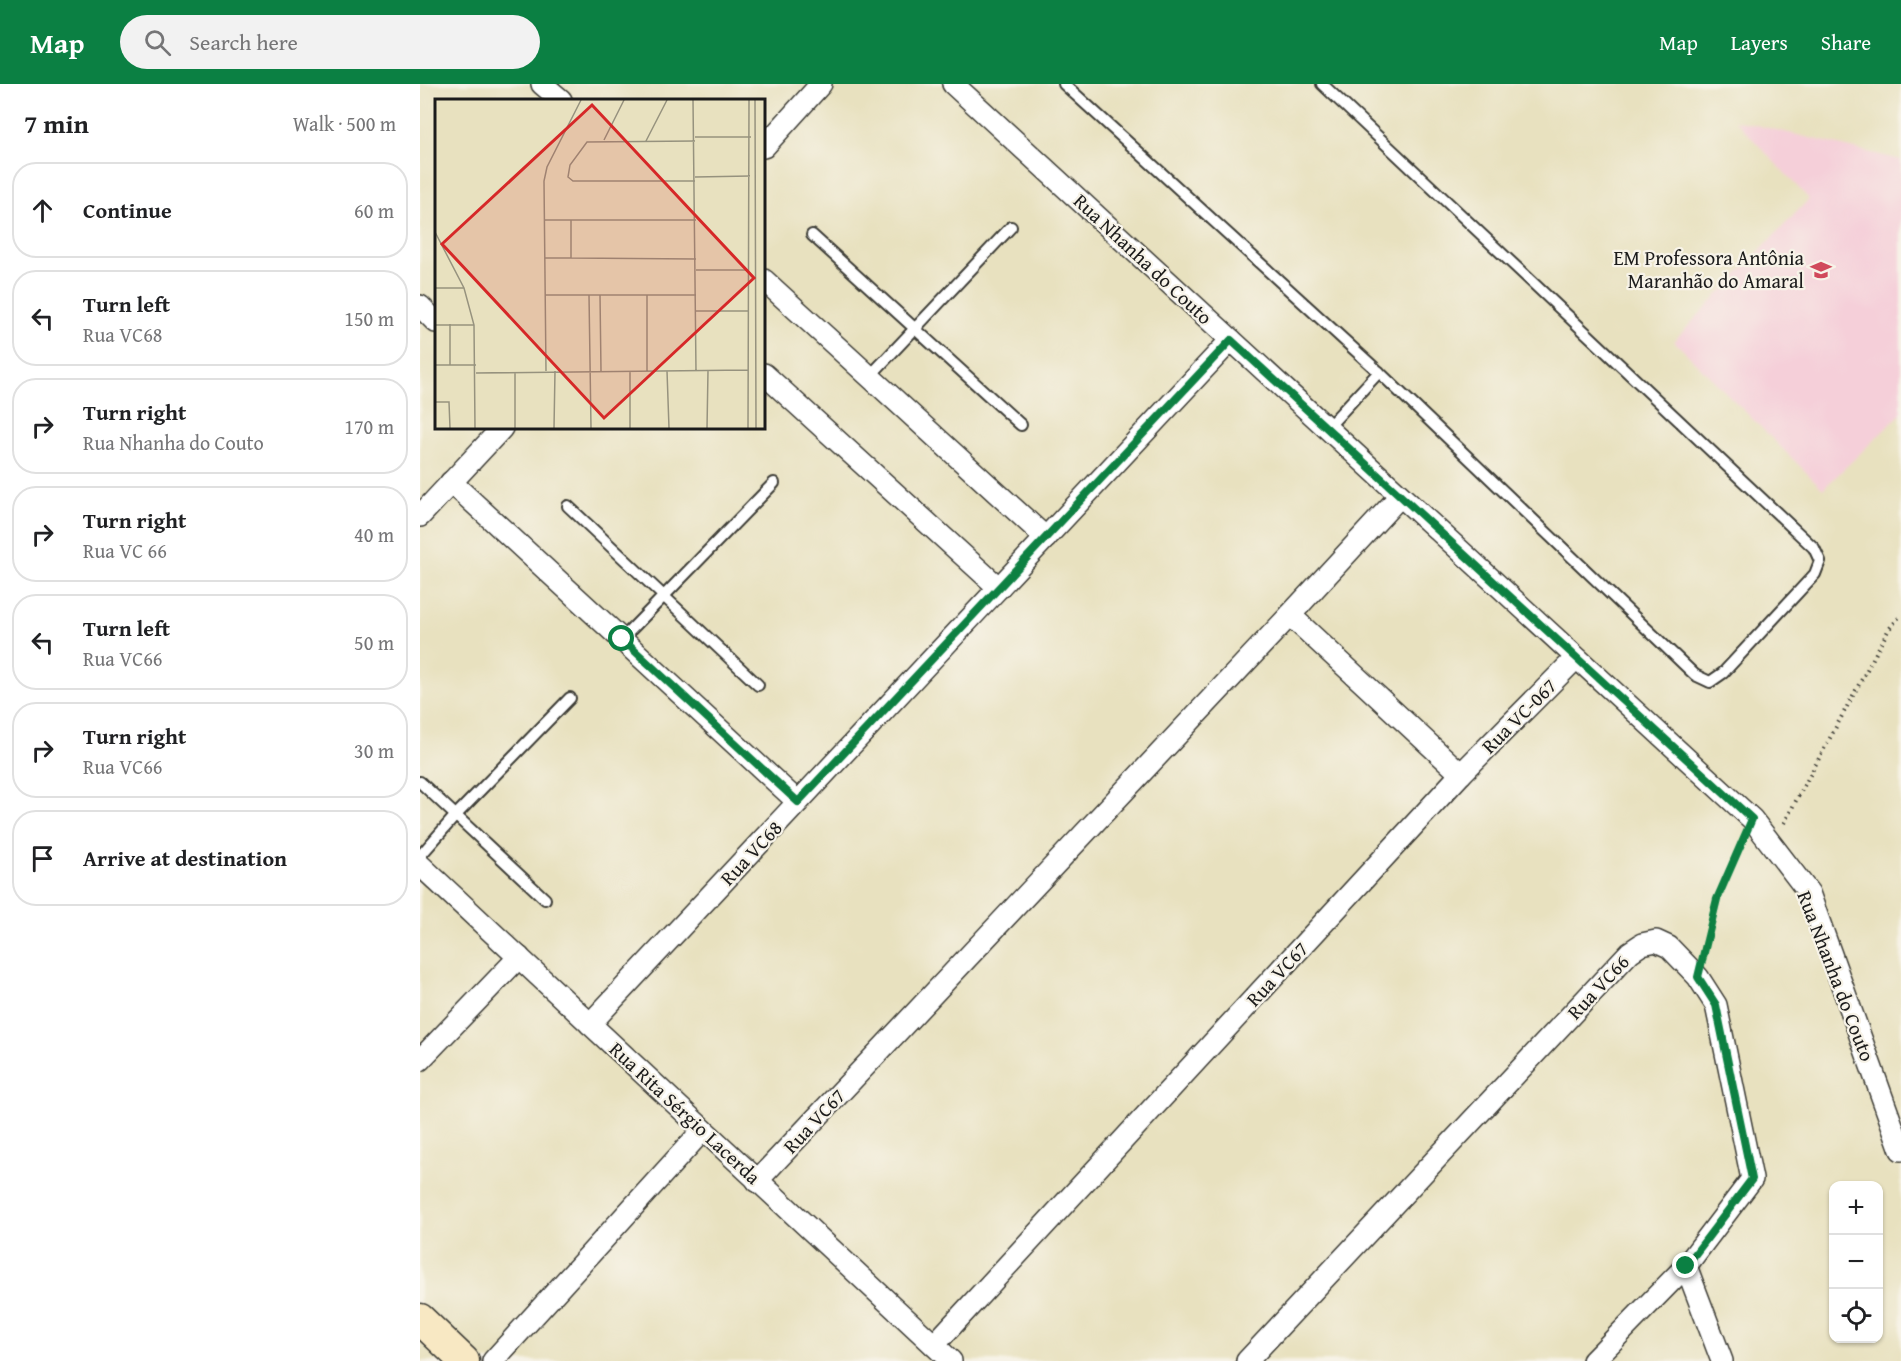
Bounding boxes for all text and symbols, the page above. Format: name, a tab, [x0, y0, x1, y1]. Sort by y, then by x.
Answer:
search box	[120, 15, 540, 69]
text: Map	[30, 22, 84, 63]
icon: search	[141, 26, 174, 59]
text: Search here	[189, 26, 298, 58]
text: Map	[1659, 27, 1698, 58]
text: Layers	[1731, 27, 1788, 58]
text: Share	[1821, 27, 1871, 58]
inset map	[435, 99, 765, 429]
text: 7 min	[24, 104, 89, 143]
text: Walk · 500 m	[293, 109, 396, 138]
street label: Rua Nhanha do Couto	[1067, 186, 1219, 331]
icon: ahead	[26, 194, 59, 227]
text: Continue	[83, 194, 172, 226]
text: 60 m	[354, 196, 394, 225]
place label: EM Professora Antônia Maranhão do Amaral	[1613, 243, 1805, 295]
school or university icon: EM Professora Antônia Maranhão do Amaral	[1809, 258, 1833, 282]
text: Turn left	[83, 288, 170, 320]
icon: left	[26, 302, 59, 335]
text: 150 m	[344, 304, 394, 333]
text: Rua VC68	[83, 320, 162, 349]
text: Turn right	[83, 396, 186, 428]
icon: right	[26, 410, 59, 443]
text: 170 m	[344, 412, 394, 441]
text: Rua Nhanha do Couto	[83, 428, 264, 457]
text: Turn right	[83, 504, 186, 536]
icon: right	[26, 518, 59, 551]
text: 40 m	[354, 520, 394, 549]
text: Rua VC 66	[83, 536, 167, 565]
text: Turn left	[83, 612, 170, 644]
route start	[608, 625, 634, 651]
icon: left	[26, 626, 59, 659]
text: 50 m	[354, 628, 394, 657]
text: Rua VC66	[83, 644, 162, 673]
street label: Rua VC-067	[1474, 671, 1563, 760]
text: Turn right	[83, 720, 186, 752]
icon: right	[26, 734, 59, 767]
text: 30 m	[354, 736, 394, 765]
text: Rua VC66	[83, 752, 162, 781]
street label: Rua VC68	[713, 814, 788, 892]
icon: arrive	[26, 842, 59, 875]
text: Arrive at destination	[83, 842, 287, 874]
street label: Rua Nhanha do Couto	[1791, 886, 1882, 1065]
street label: Rua VC67	[1239, 935, 1314, 1013]
street label: Rua VC66	[1560, 948, 1635, 1026]
street label: Rua Rita Sérgio Lacerda	[603, 1035, 768, 1191]
street label: Rua VC67	[776, 1082, 851, 1160]
map controls	[1829, 1181, 1883, 1343]
button: +	[1829, 1181, 1883, 1235]
button: −	[1829, 1235, 1883, 1289]
route end	[1672, 1252, 1698, 1278]
button: locate	[1829, 1289, 1883, 1343]

